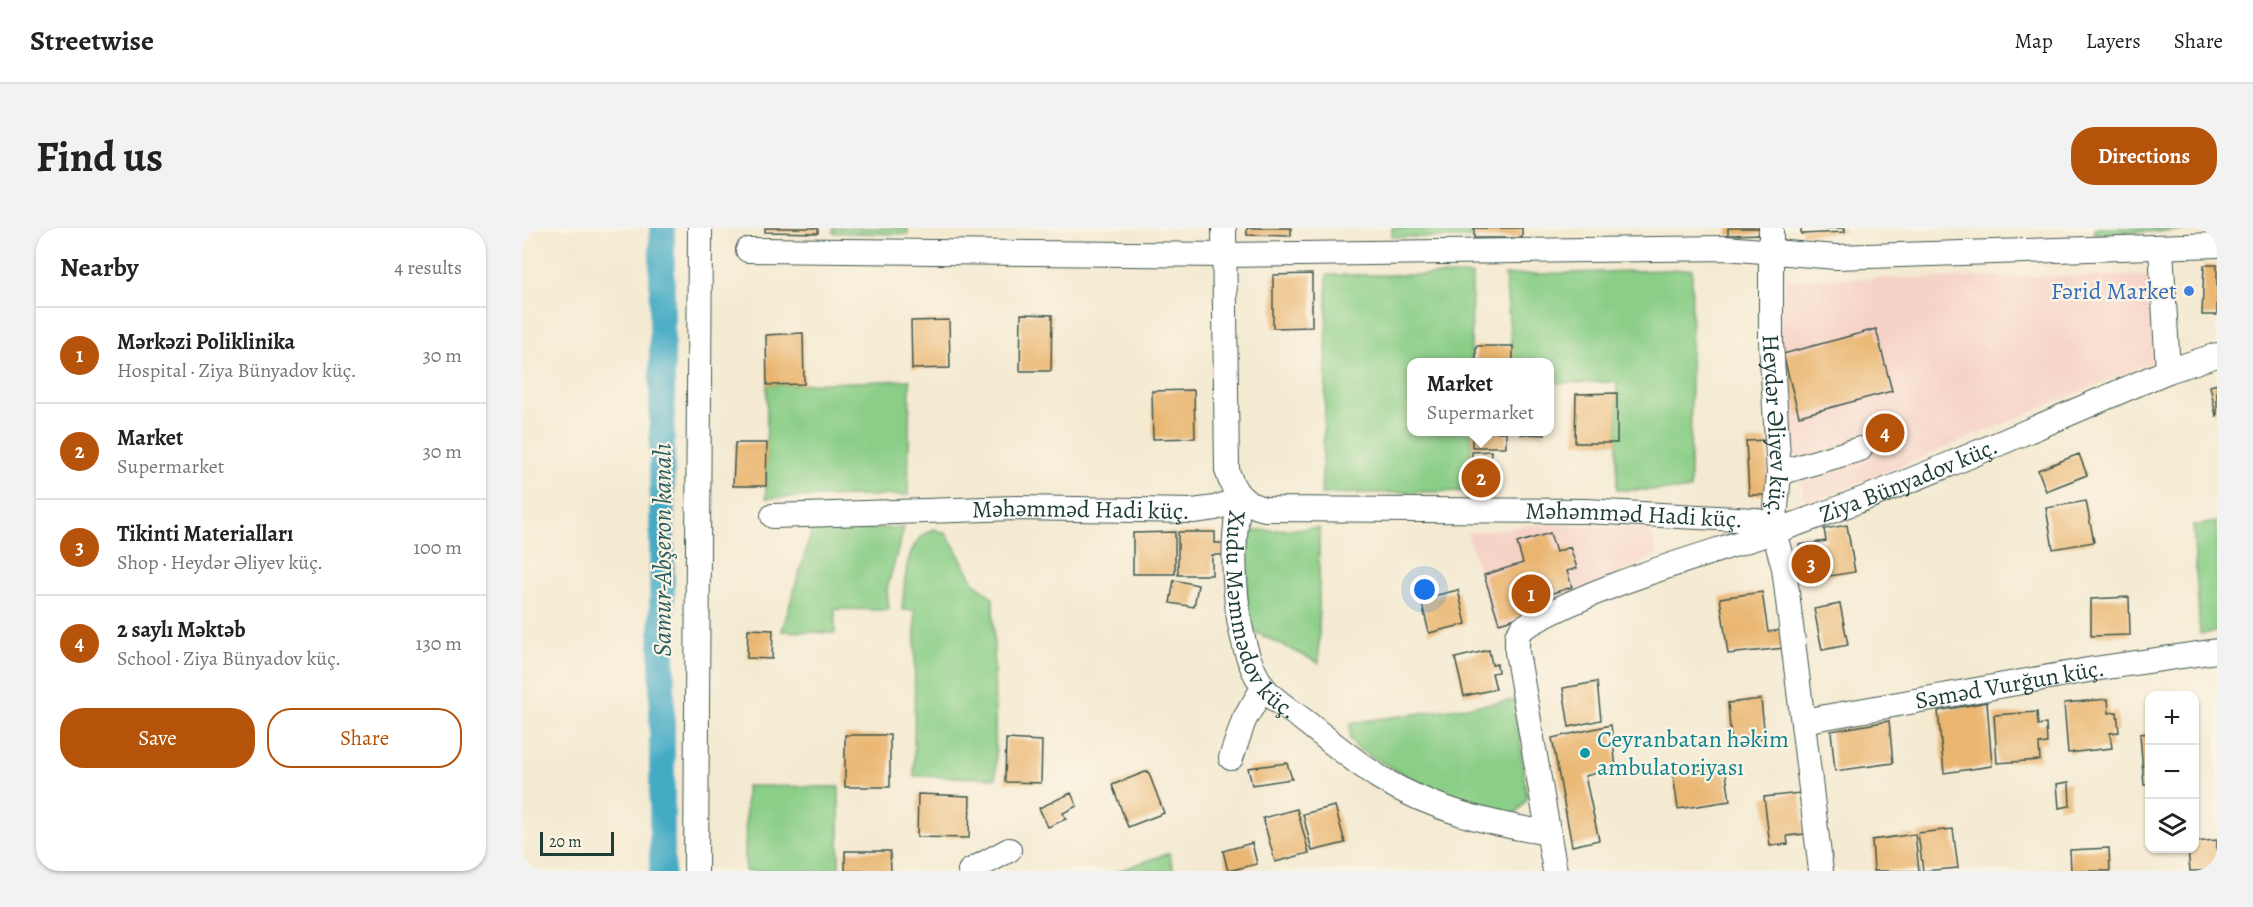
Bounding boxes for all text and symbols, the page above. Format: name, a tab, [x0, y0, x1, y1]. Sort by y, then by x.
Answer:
text: Streetwise	[30, 22, 154, 60]
text: Map	[2014, 27, 2053, 55]
text: Layers	[2086, 27, 2141, 55]
text: Share	[2174, 27, 2223, 55]
button: Directions	[2071, 127, 2217, 185]
text: Find us	[36, 128, 163, 185]
text: Nearby	[60, 250, 139, 285]
text: 4 results	[394, 254, 462, 281]
place label: Fərid Market	[2051, 275, 2177, 307]
marker: Fərid Market	[2182, 284, 2196, 298]
text: Mərkəzi Poliklinika	[117, 327, 295, 357]
street label: Heydər Əliyev küç.	[1755, 333, 1795, 519]
text: 1	[76, 342, 83, 369]
text: 30 m	[422, 342, 462, 369]
text: Hospital · Ziya Bünyadov küç.	[117, 357, 357, 384]
popup	[1407, 358, 1554, 436]
text: Market	[1427, 369, 1493, 399]
text: Supermarket	[1427, 399, 1534, 426]
pin: 4	[1866, 410, 1904, 456]
text: Market	[117, 423, 183, 453]
street label: Ziya Bünyadov küç.	[1815, 430, 2003, 530]
text: 2	[75, 438, 84, 465]
text: 30 m	[422, 438, 462, 465]
water label: Samur-Abşeron kanalı	[645, 443, 680, 657]
text: Supermarket	[117, 453, 224, 480]
pin: 2	[1462, 456, 1500, 500]
street label: Məhəmməd Hadi küç.	[972, 492, 1190, 527]
street label: Məhəmməd Hadi küç.	[1525, 495, 1744, 535]
street label: Xudu Məmmədov küç.	[1218, 509, 1303, 726]
text: Tikinti Materialları	[117, 519, 294, 549]
text: 3	[75, 534, 84, 561]
text: 100 m	[413, 534, 462, 561]
pin: 3	[1792, 542, 1830, 586]
text: Shop · Heydər Əliyev küç.	[117, 549, 323, 576]
pin: 1	[1512, 572, 1550, 616]
your location	[1410, 575, 1439, 604]
text: 2 saylı Məktəb	[117, 615, 245, 645]
text: 4	[75, 630, 84, 657]
text: 130 m	[416, 630, 462, 657]
text: School · Ziya Bünyadov küç.	[117, 645, 341, 672]
street label: Səməd Vurğun küç.	[1912, 652, 2107, 717]
map controls	[2145, 691, 2199, 853]
button: +	[2145, 691, 2199, 745]
button: Save	[60, 708, 255, 768]
button: Share	[267, 708, 462, 768]
place label: Ceyranbatan həkim ambulatoriyası	[1597, 723, 1789, 783]
button: −	[2145, 745, 2199, 799]
marker: Ceyranbatan həkim ambulatoriyası	[1578, 746, 1592, 760]
button: layers	[2145, 799, 2199, 853]
scale bar	[540, 829, 614, 856]
text: 20 m	[549, 831, 582, 853]

